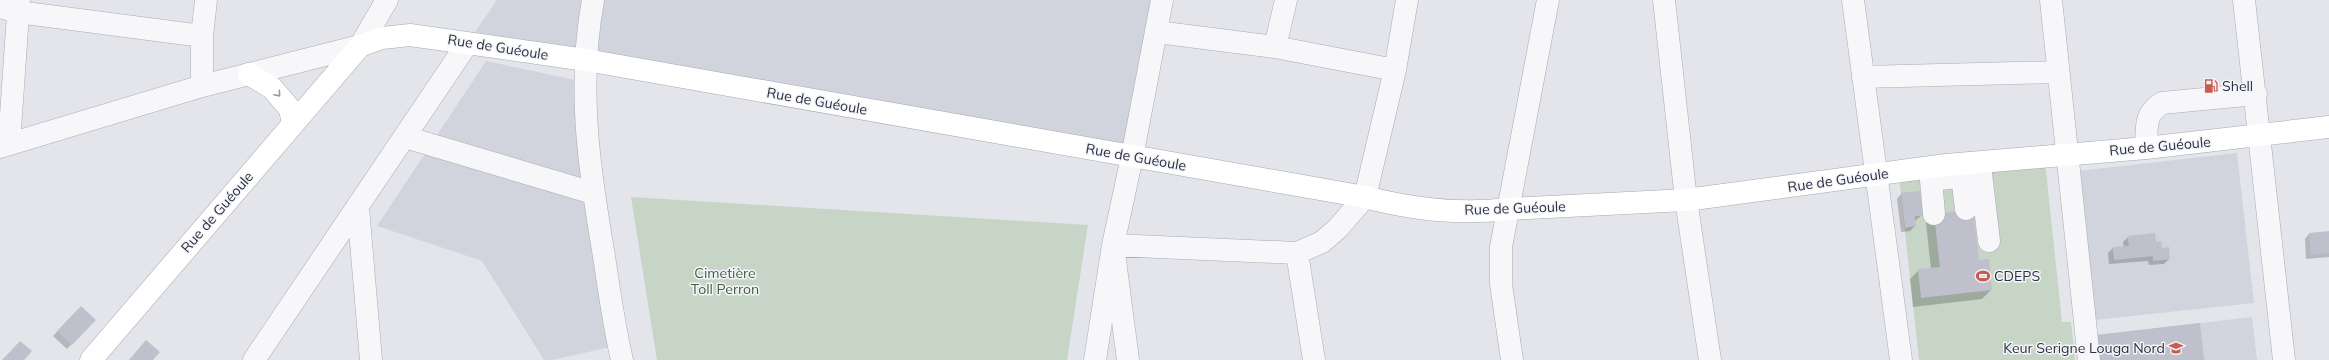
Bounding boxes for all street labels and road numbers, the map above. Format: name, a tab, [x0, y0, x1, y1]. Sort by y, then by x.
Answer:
street label: Rue de Guéoule	[446, 30, 550, 64]
street label: Rue de Guéoule	[765, 83, 869, 119]
street label: Rue de Guéoule	[2109, 133, 2211, 159]
street label: Rue de Guéoule	[1084, 139, 1188, 175]
street label: Rue de Guéoule	[1786, 164, 1890, 196]
street label: Rue de Guéoule	[177, 168, 257, 256]
street label: Rue de Guéoule	[1464, 197, 1566, 219]

